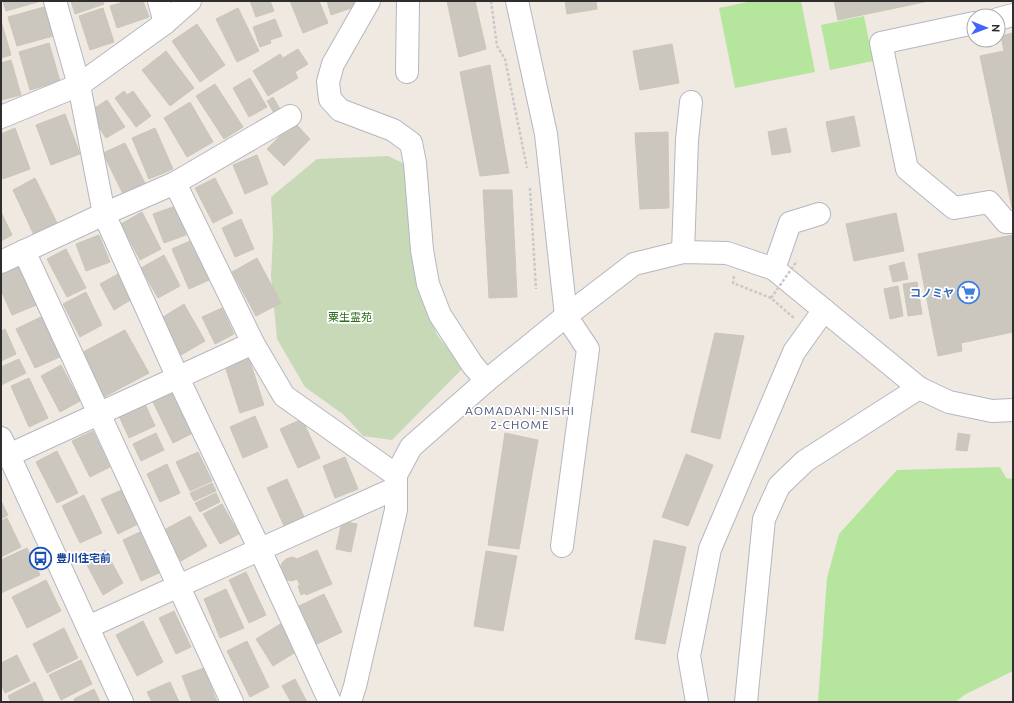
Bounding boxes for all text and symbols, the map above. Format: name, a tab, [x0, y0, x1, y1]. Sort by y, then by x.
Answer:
north arrow	[966, 8, 1006, 48]
text: N	[990, 24, 1002, 32]
supermarket icon: コノミヤ	[956, 280, 982, 306]
place label: コノミヤ	[910, 287, 954, 299]
park label: 粟生霊苑	[328, 311, 372, 323]
district label: AOMADANI-NISHI 2-CHOME	[465, 404, 575, 431]
bus stop icon: 豊川住宅前	[27, 545, 53, 571]
place label: 豊川住宅前	[56, 552, 111, 564]

